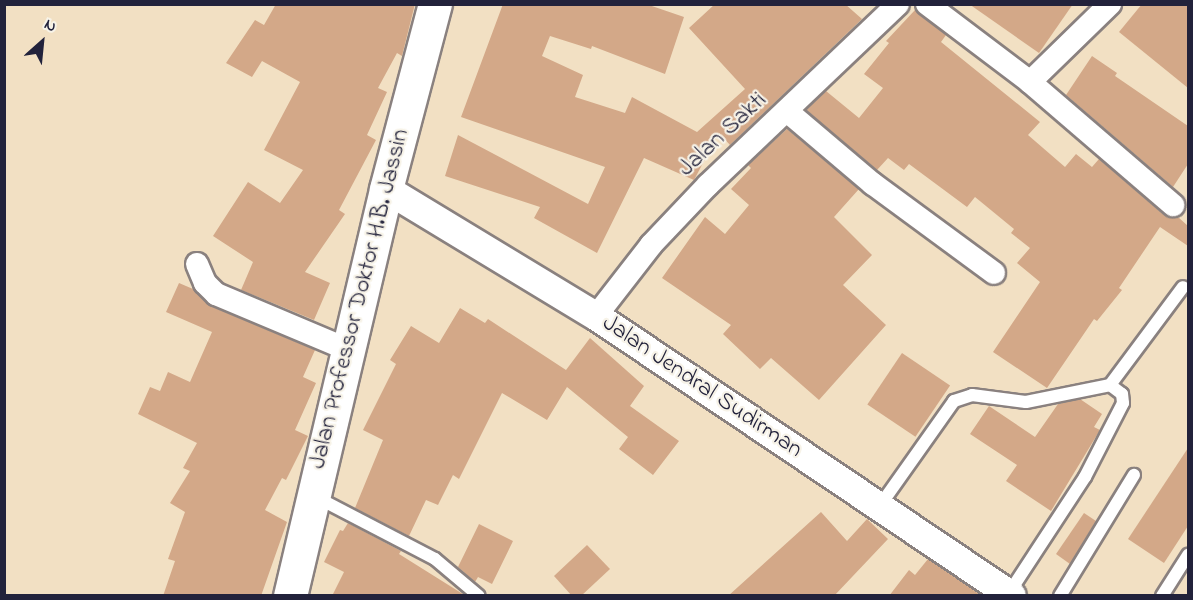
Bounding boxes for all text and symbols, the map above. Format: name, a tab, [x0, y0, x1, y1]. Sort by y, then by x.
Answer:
north arrow	[12, 12, 72, 72]
text: N	[40, 13, 60, 39]
street label: Jalan Sakti	[673, 87, 773, 183]
street label: Jalan Professor Doktor H.B. Jassin	[304, 126, 416, 472]
street label: Jalan Jendral Sudirman	[596, 309, 808, 465]

